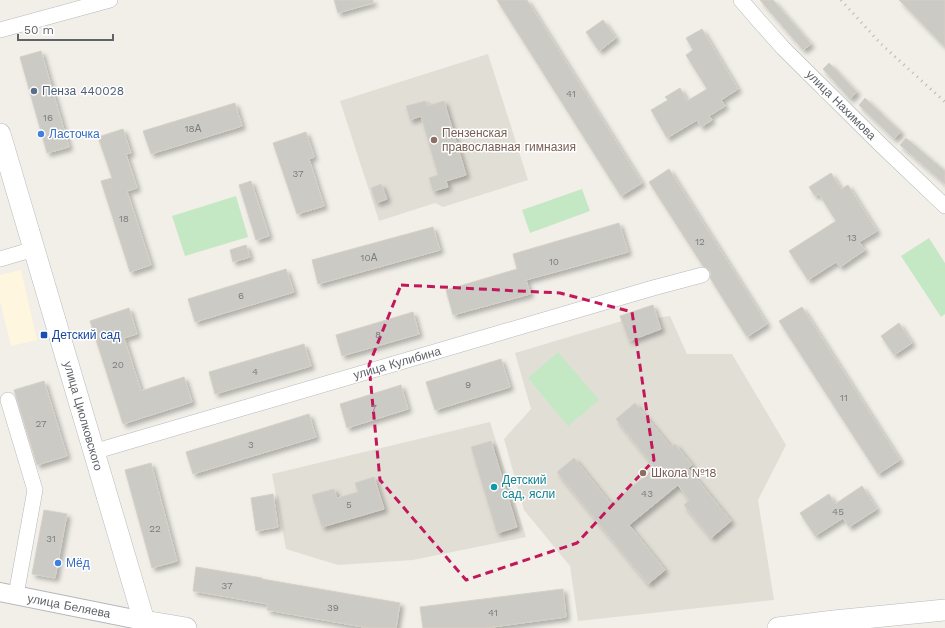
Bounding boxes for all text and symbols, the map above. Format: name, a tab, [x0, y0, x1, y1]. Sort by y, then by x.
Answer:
scale bar	[18, 16, 113, 42]
text: 50 m	[24, 23, 54, 37]
street label: улица Нахимова	[803, 67, 879, 143]
place label: Пенза 440028	[42, 84, 124, 98]
marker: Пенза 440028	[29, 86, 39, 96]
house number: 41	[566, 88, 576, 99]
house number: 16	[43, 112, 53, 123]
house number: 18А	[185, 123, 202, 134]
place label: Пензенская православная гимназия	[442, 126, 576, 154]
place label: Ласточка	[49, 127, 100, 141]
marker: Ласточка	[36, 129, 46, 139]
marker: Пензенская православная гимназия	[429, 135, 439, 145]
house number: 37	[292, 168, 304, 179]
house number: 18	[119, 213, 129, 224]
house number: 13	[847, 232, 857, 243]
house number: 12	[695, 236, 705, 247]
house number: 10А	[361, 252, 378, 263]
house number: 10	[549, 256, 559, 267]
house number: 6	[238, 290, 244, 301]
place label: Детский сад	[52, 328, 120, 342]
house number: 8	[375, 329, 381, 340]
marker: Детский сад	[39, 330, 49, 340]
street label: улица Кулибина	[352, 344, 443, 382]
house number: 20	[112, 359, 124, 370]
street label: улица Циолковского	[61, 360, 105, 473]
house number: 4	[252, 366, 258, 377]
house number: 9	[465, 379, 471, 390]
house number: 11	[840, 392, 848, 403]
house number: 7	[371, 402, 377, 413]
house number: 27	[35, 418, 47, 429]
house number: 3	[248, 439, 254, 450]
place label: Школа №18	[651, 466, 717, 480]
marker: Школа №18	[638, 468, 648, 478]
place label: Детский сад, ясли	[502, 473, 555, 501]
marker: Детский сад, ясли	[489, 482, 499, 492]
house number: 43	[641, 488, 653, 499]
house number: 5	[346, 499, 352, 510]
house number: 45	[832, 506, 844, 517]
house number: 22	[149, 523, 161, 534]
house number: 31	[46, 533, 56, 544]
place label: Мёд	[66, 556, 90, 570]
marker: Мёд	[53, 558, 63, 568]
house number: 37	[221, 580, 233, 591]
street label: улица Беляева	[26, 591, 112, 621]
house number: 39	[327, 602, 339, 613]
house number: 41	[488, 607, 498, 618]

